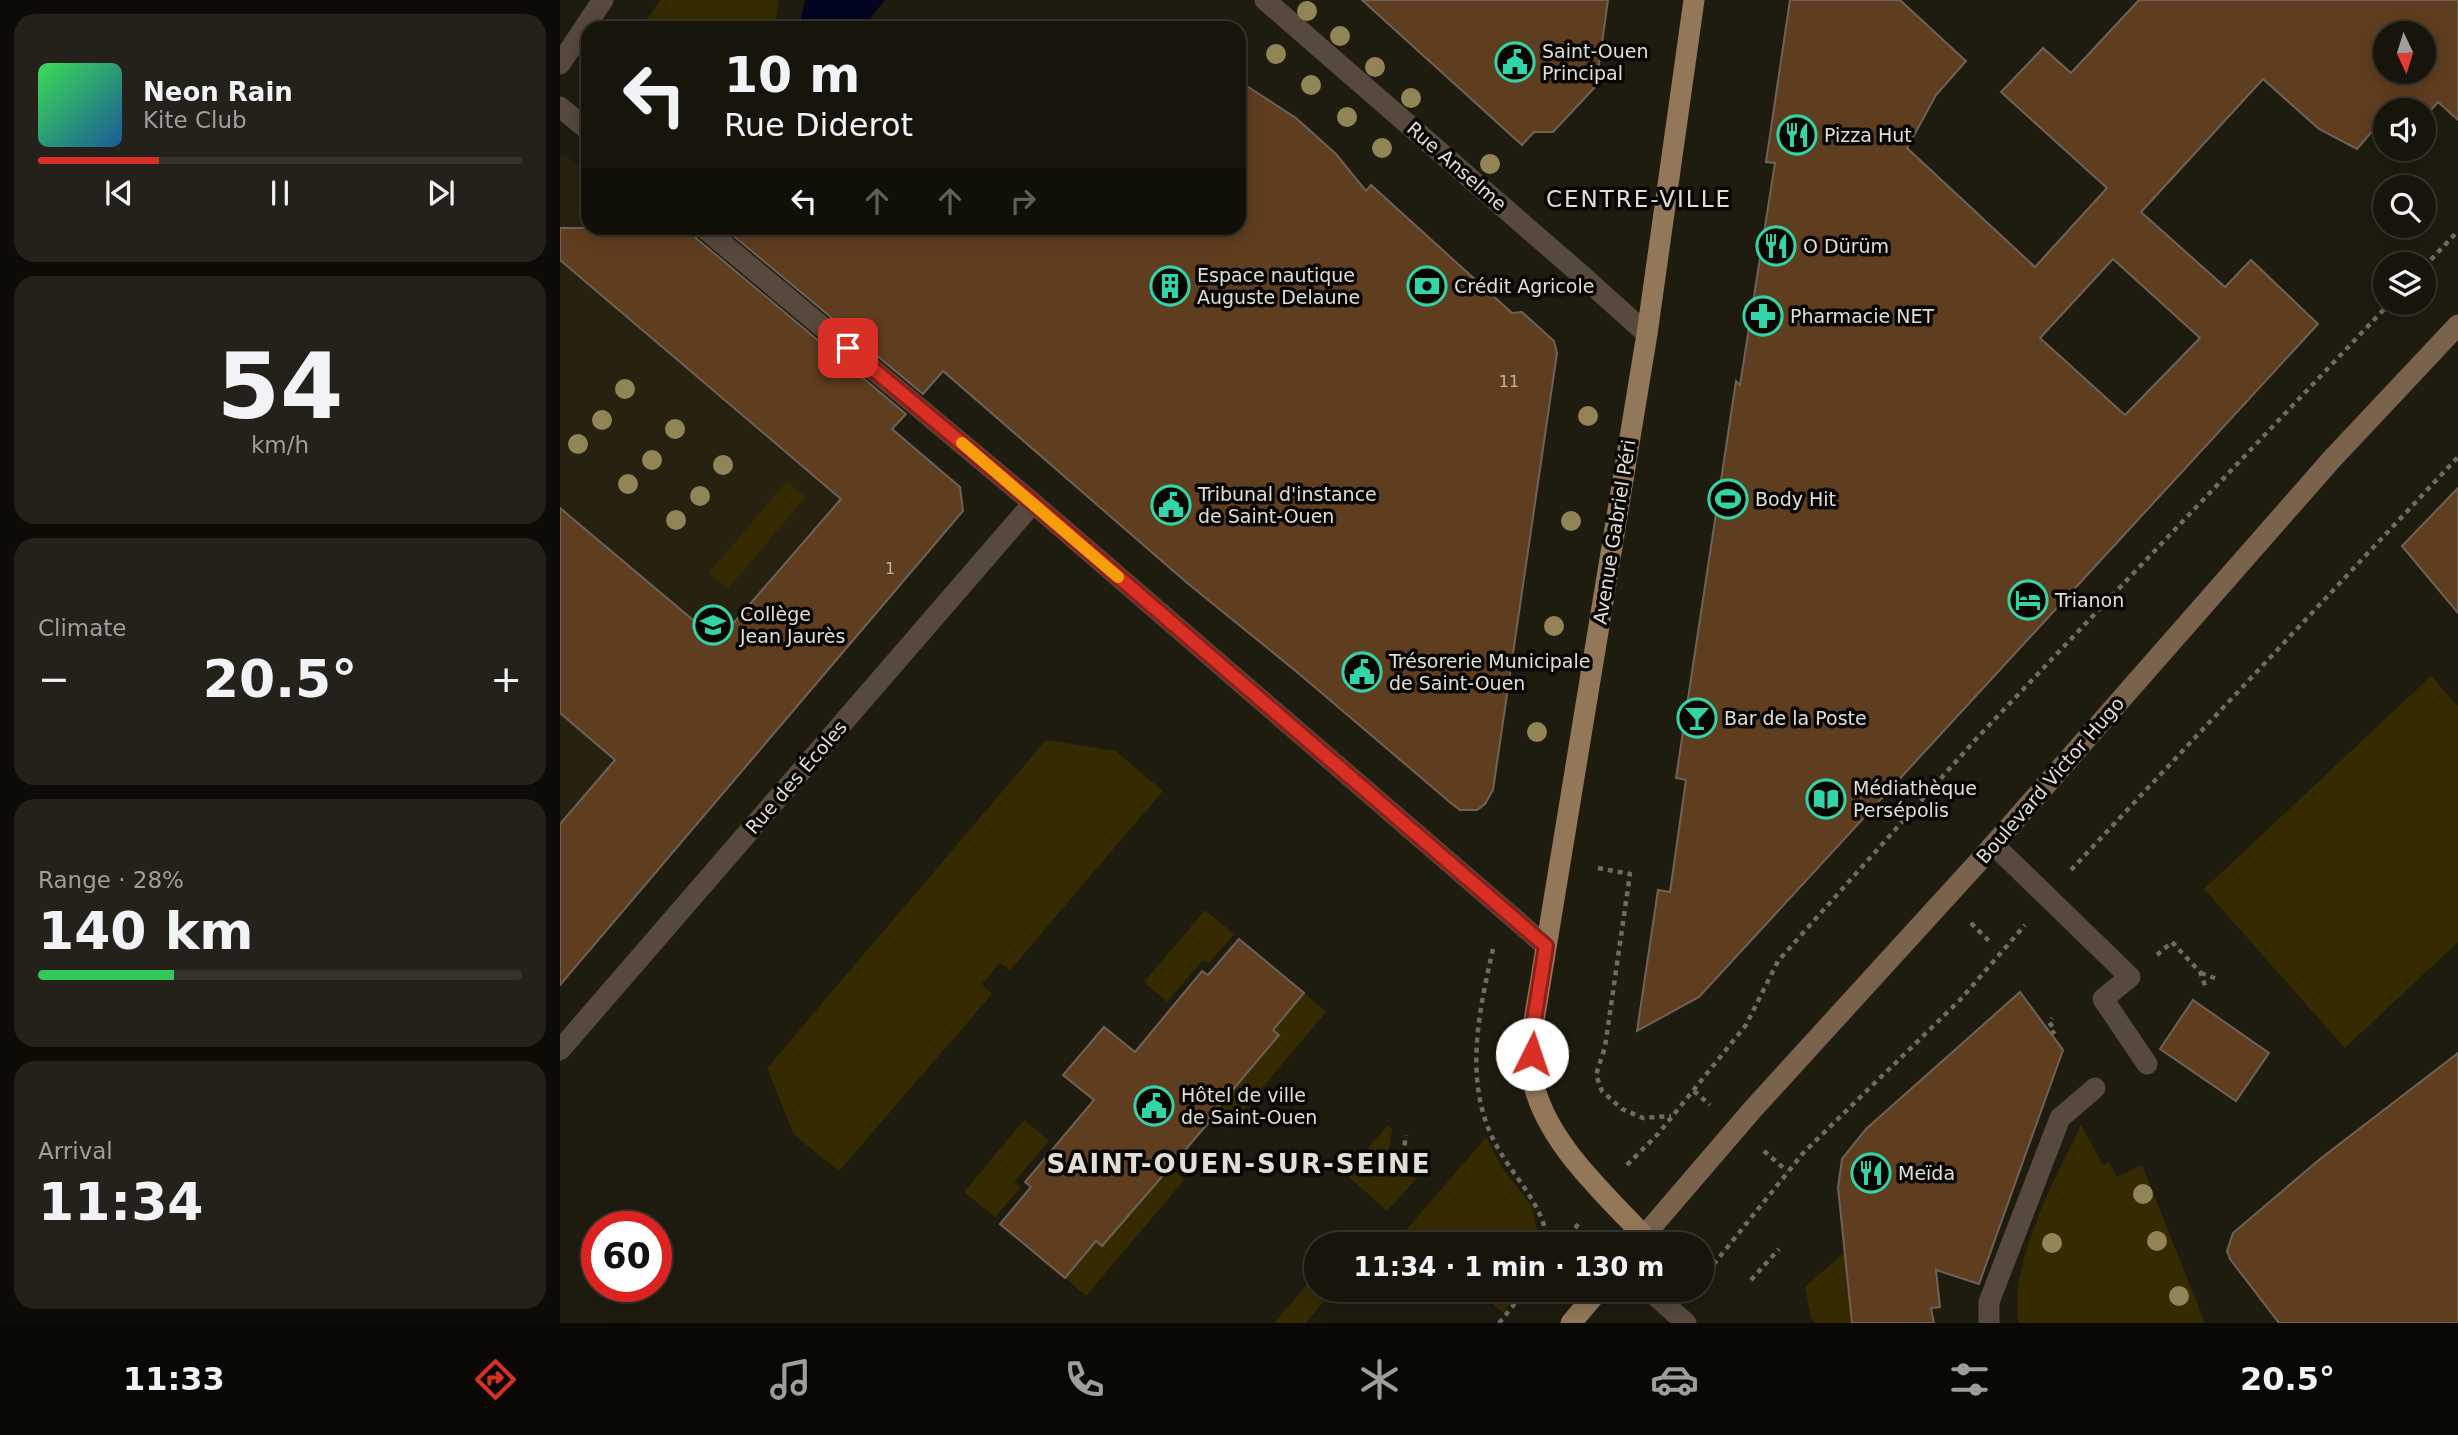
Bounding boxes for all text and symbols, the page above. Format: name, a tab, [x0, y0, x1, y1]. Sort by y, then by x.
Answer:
north arrow	[2373, 21, 2436, 84]
map controls	[2373, 21, 2436, 315]
place label: Saint-Ouen Principal	[1542, 40, 1649, 84]
public building icon: Saint-Ouen Principal	[1494, 41, 1536, 83]
text: 10 m	[724, 47, 860, 104]
icon: left	[609, 49, 700, 140]
text: Neon Rain	[143, 77, 293, 107]
button: sound	[2373, 98, 2436, 161]
text: Rue Diderot	[724, 106, 913, 144]
text: Kite Club	[143, 107, 247, 133]
restaurant icon: Pizza Hut	[1776, 114, 1818, 156]
street label: Rue Anselme	[1403, 117, 1511, 215]
place label: Pizza Hut	[1824, 124, 1912, 146]
icon: previous	[100, 174, 138, 212]
icon: pause	[261, 174, 299, 212]
icon: next	[422, 174, 460, 212]
button: search	[2373, 175, 2436, 238]
icon: left	[785, 182, 823, 220]
icon: ahead	[858, 182, 896, 220]
icon: ahead	[931, 182, 969, 220]
icon: right	[1004, 182, 1042, 220]
district label: CENTRE-VILLE	[1546, 186, 1732, 212]
restaurant icon: O Dürüm	[1755, 225, 1797, 267]
place label: O Dürüm	[1803, 235, 1889, 257]
button: layers	[2373, 252, 2436, 315]
place label: Espace nautique Auguste Delaune	[1197, 264, 1360, 308]
building icon: Espace nautique Auguste Delaune	[1149, 265, 1191, 307]
bank icon: Crédit Agricole	[1406, 265, 1448, 307]
place label: Crédit Agricole	[1454, 275, 1594, 297]
pharmacy icon: Pharmacie NET	[1742, 295, 1784, 337]
place label: Pharmacie NET	[1790, 305, 1934, 327]
pin	[818, 318, 878, 378]
icon: arrive	[829, 329, 867, 367]
text: 54	[217, 334, 343, 439]
house number: 11	[1499, 372, 1519, 391]
text: km/h	[251, 432, 309, 458]
street label: Avenue Gabriel Péri	[1589, 438, 1639, 626]
sports icon: Body Hit	[1707, 478, 1749, 520]
place label: Tribunal d'instance de Saint-Ouen	[1197, 483, 1377, 527]
public building icon: Tribunal d'instance de Saint-Ouen	[1150, 484, 1192, 526]
place label: Body Hit	[1755, 488, 1836, 510]
house number: 1	[885, 559, 895, 578]
hotel icon: Trianon	[2007, 579, 2049, 621]
place label: Trianon	[2054, 589, 2124, 611]
place label: Collège Jean Jaurès	[739, 603, 845, 647]
school or university icon: Collège Jean Jaurès	[692, 604, 734, 646]
text: Climate	[38, 615, 127, 641]
text: 20.5°	[203, 649, 357, 709]
place label: Trésorerie Municipale de Saint-Ouen	[1388, 650, 1590, 694]
public building icon: Trésorerie Municipale de Saint-Ouen	[1341, 651, 1383, 693]
text: −	[38, 657, 70, 701]
text: +	[490, 657, 522, 701]
street label: Boulevard Victor Hugo	[1972, 692, 2128, 868]
bar icon: Bar de la Poste	[1676, 697, 1718, 739]
place label: Bar de la Poste	[1724, 707, 1867, 729]
street label: Rue des Écoles	[741, 716, 851, 838]
place label: Médiathèque Persépolis	[1853, 777, 1977, 821]
library icon: Médiathèque Persépolis	[1805, 778, 1847, 820]
text: Range · 28%	[38, 867, 184, 893]
text: 140 km	[38, 901, 253, 961]
position arrow	[1495, 1017, 1569, 1091]
place label: Hôtel de ville de Saint-Ouen	[1181, 1084, 1317, 1128]
public building icon: Hôtel de ville de Saint-Ouen	[1133, 1085, 1175, 1127]
text: Arrival	[38, 1138, 113, 1164]
district label: SAINT-OUEN-SUR-SEINE	[1047, 1149, 1431, 1179]
restaurant icon: Meïda	[1850, 1152, 1892, 1194]
place label: Meïda	[1898, 1162, 1955, 1184]
text: 11:34	[38, 1172, 204, 1232]
speed limit sign: 60	[581, 1211, 672, 1302]
text: 11:34 · 1 min · 130 m	[1354, 1252, 1664, 1282]
icon: directions	[471, 1355, 520, 1404]
icon: music	[766, 1355, 815, 1404]
icon: phone	[1060, 1355, 1109, 1404]
icon: climate	[1355, 1355, 1404, 1404]
icon: car	[1650, 1355, 1699, 1404]
icon: filters	[1945, 1355, 1994, 1404]
text: 11:33	[123, 1360, 225, 1398]
text: 20.5°	[2240, 1360, 2335, 1398]

